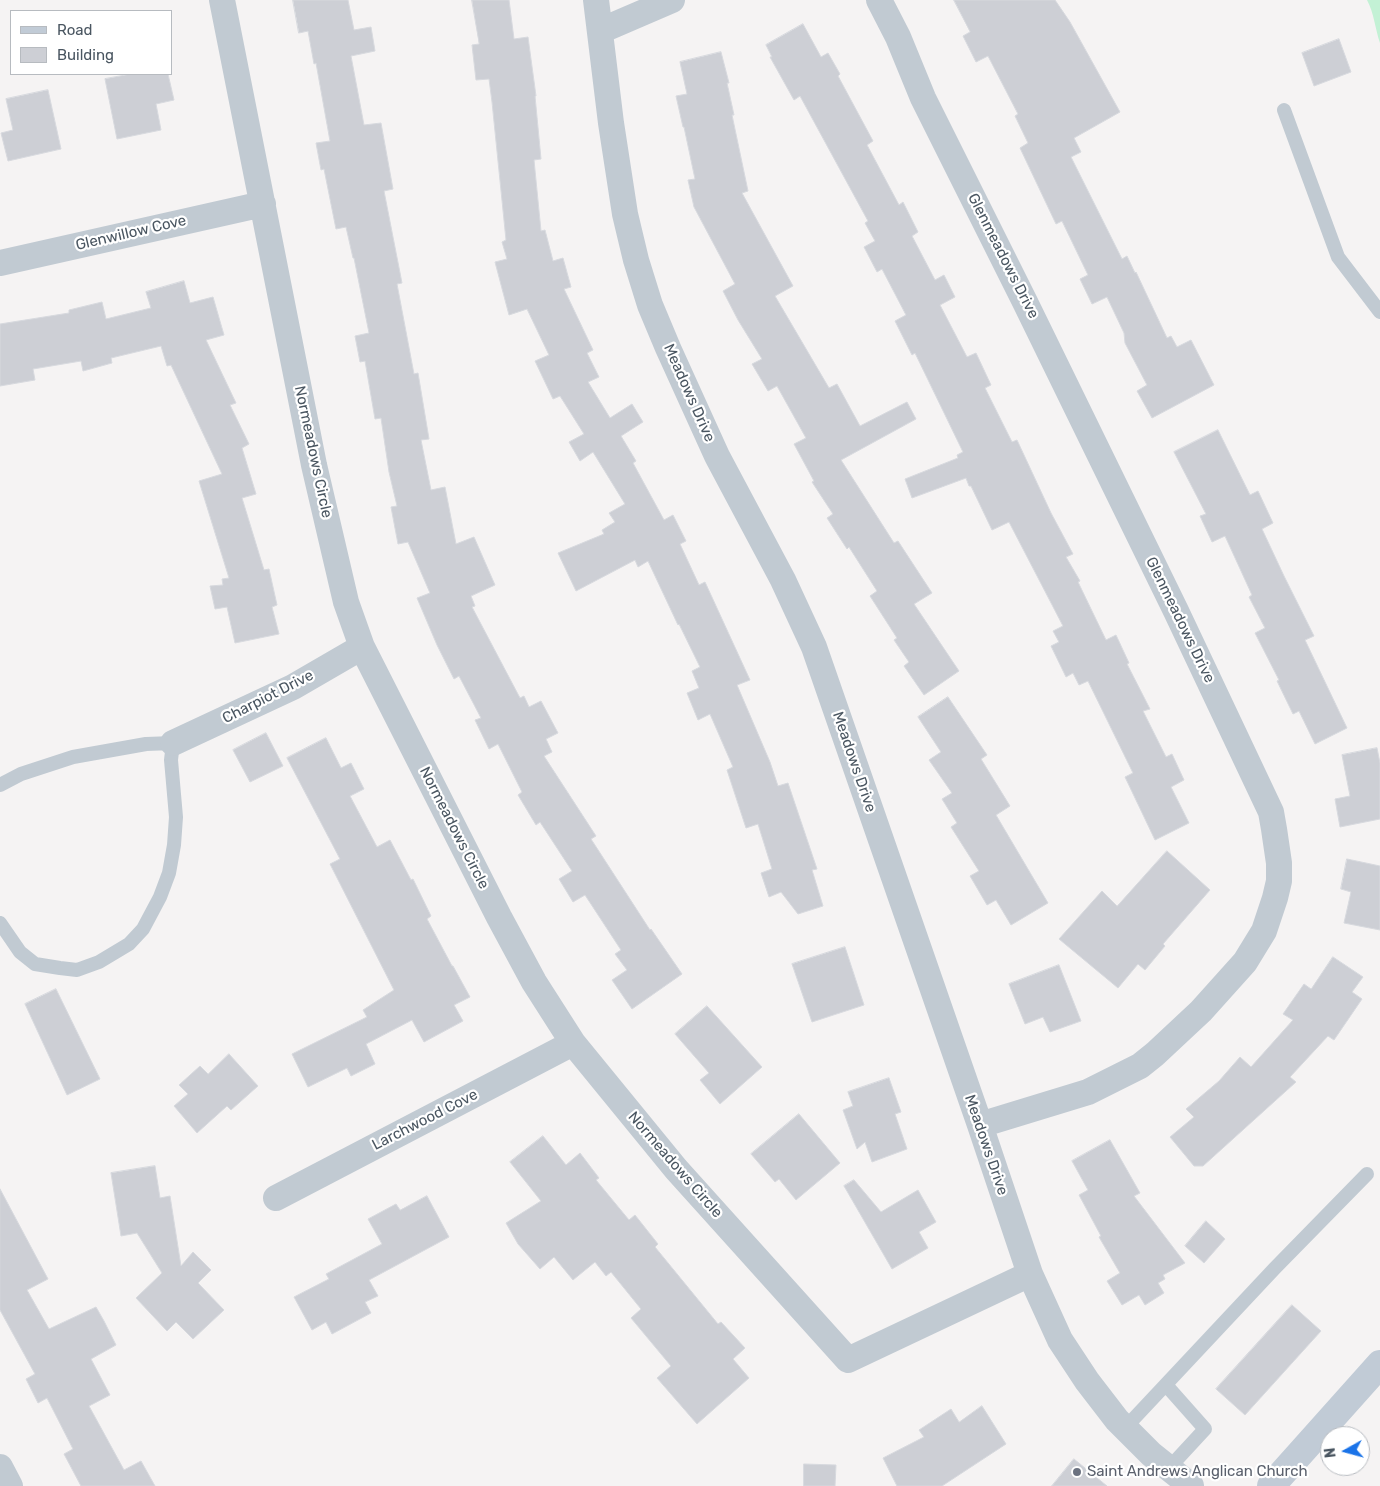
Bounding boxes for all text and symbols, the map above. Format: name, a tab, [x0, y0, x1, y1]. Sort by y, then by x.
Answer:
legend	[10, 10, 172, 75]
text: Road	[57, 21, 93, 39]
text: Building	[57, 46, 114, 64]
street label: Glenmeadows Drive	[964, 190, 1042, 322]
street label: Glenwillow Cove	[74, 212, 188, 254]
street label: Meadows Drive	[659, 341, 719, 445]
street label: Normeadows Circle	[290, 384, 336, 520]
street label: Glenmeadows Drive	[1142, 554, 1218, 686]
street label: Charpiot Drive	[219, 666, 317, 728]
street label: Meadows Drive	[828, 709, 880, 815]
street label: Normeadows Circle	[415, 764, 493, 892]
street label: Larchwood Cove	[369, 1086, 481, 1154]
street label: Meadows Drive	[960, 1092, 1012, 1198]
street label: Normeadows Circle	[624, 1108, 726, 1222]
north arrow	[1320, 1426, 1370, 1476]
text: N	[1322, 1447, 1340, 1459]
place label: Saint Andrews Anglican Church	[1087, 1463, 1308, 1481]
marker: Saint Andrews Anglican Church	[1071, 1466, 1083, 1478]

